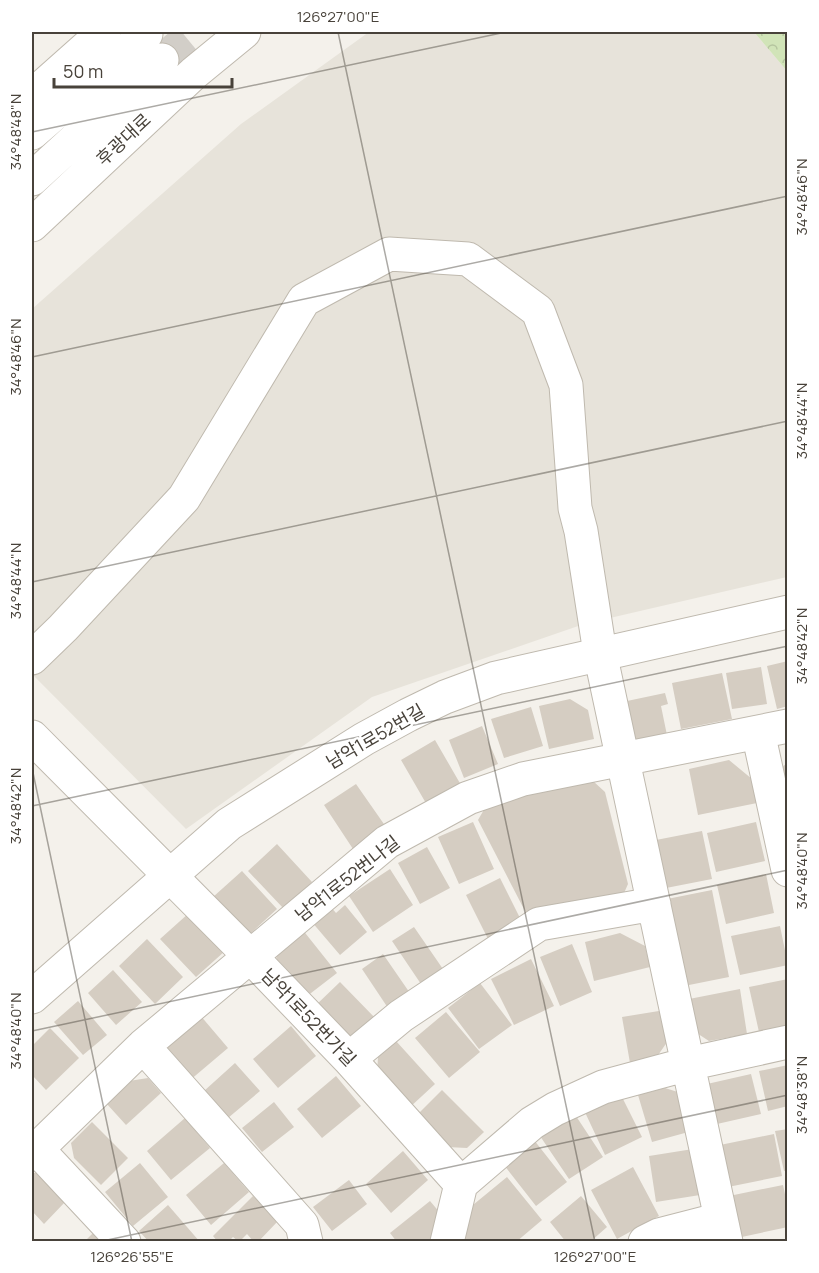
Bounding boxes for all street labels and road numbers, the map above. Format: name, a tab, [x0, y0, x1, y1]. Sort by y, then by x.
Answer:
street label: 후광대로	[91, 108, 155, 170]
street label: 남악1로52번길	[321, 698, 429, 774]
street label: 남악1로52번나길	[290, 830, 404, 926]
street label: 남악1로52번가길	[256, 963, 362, 1071]

